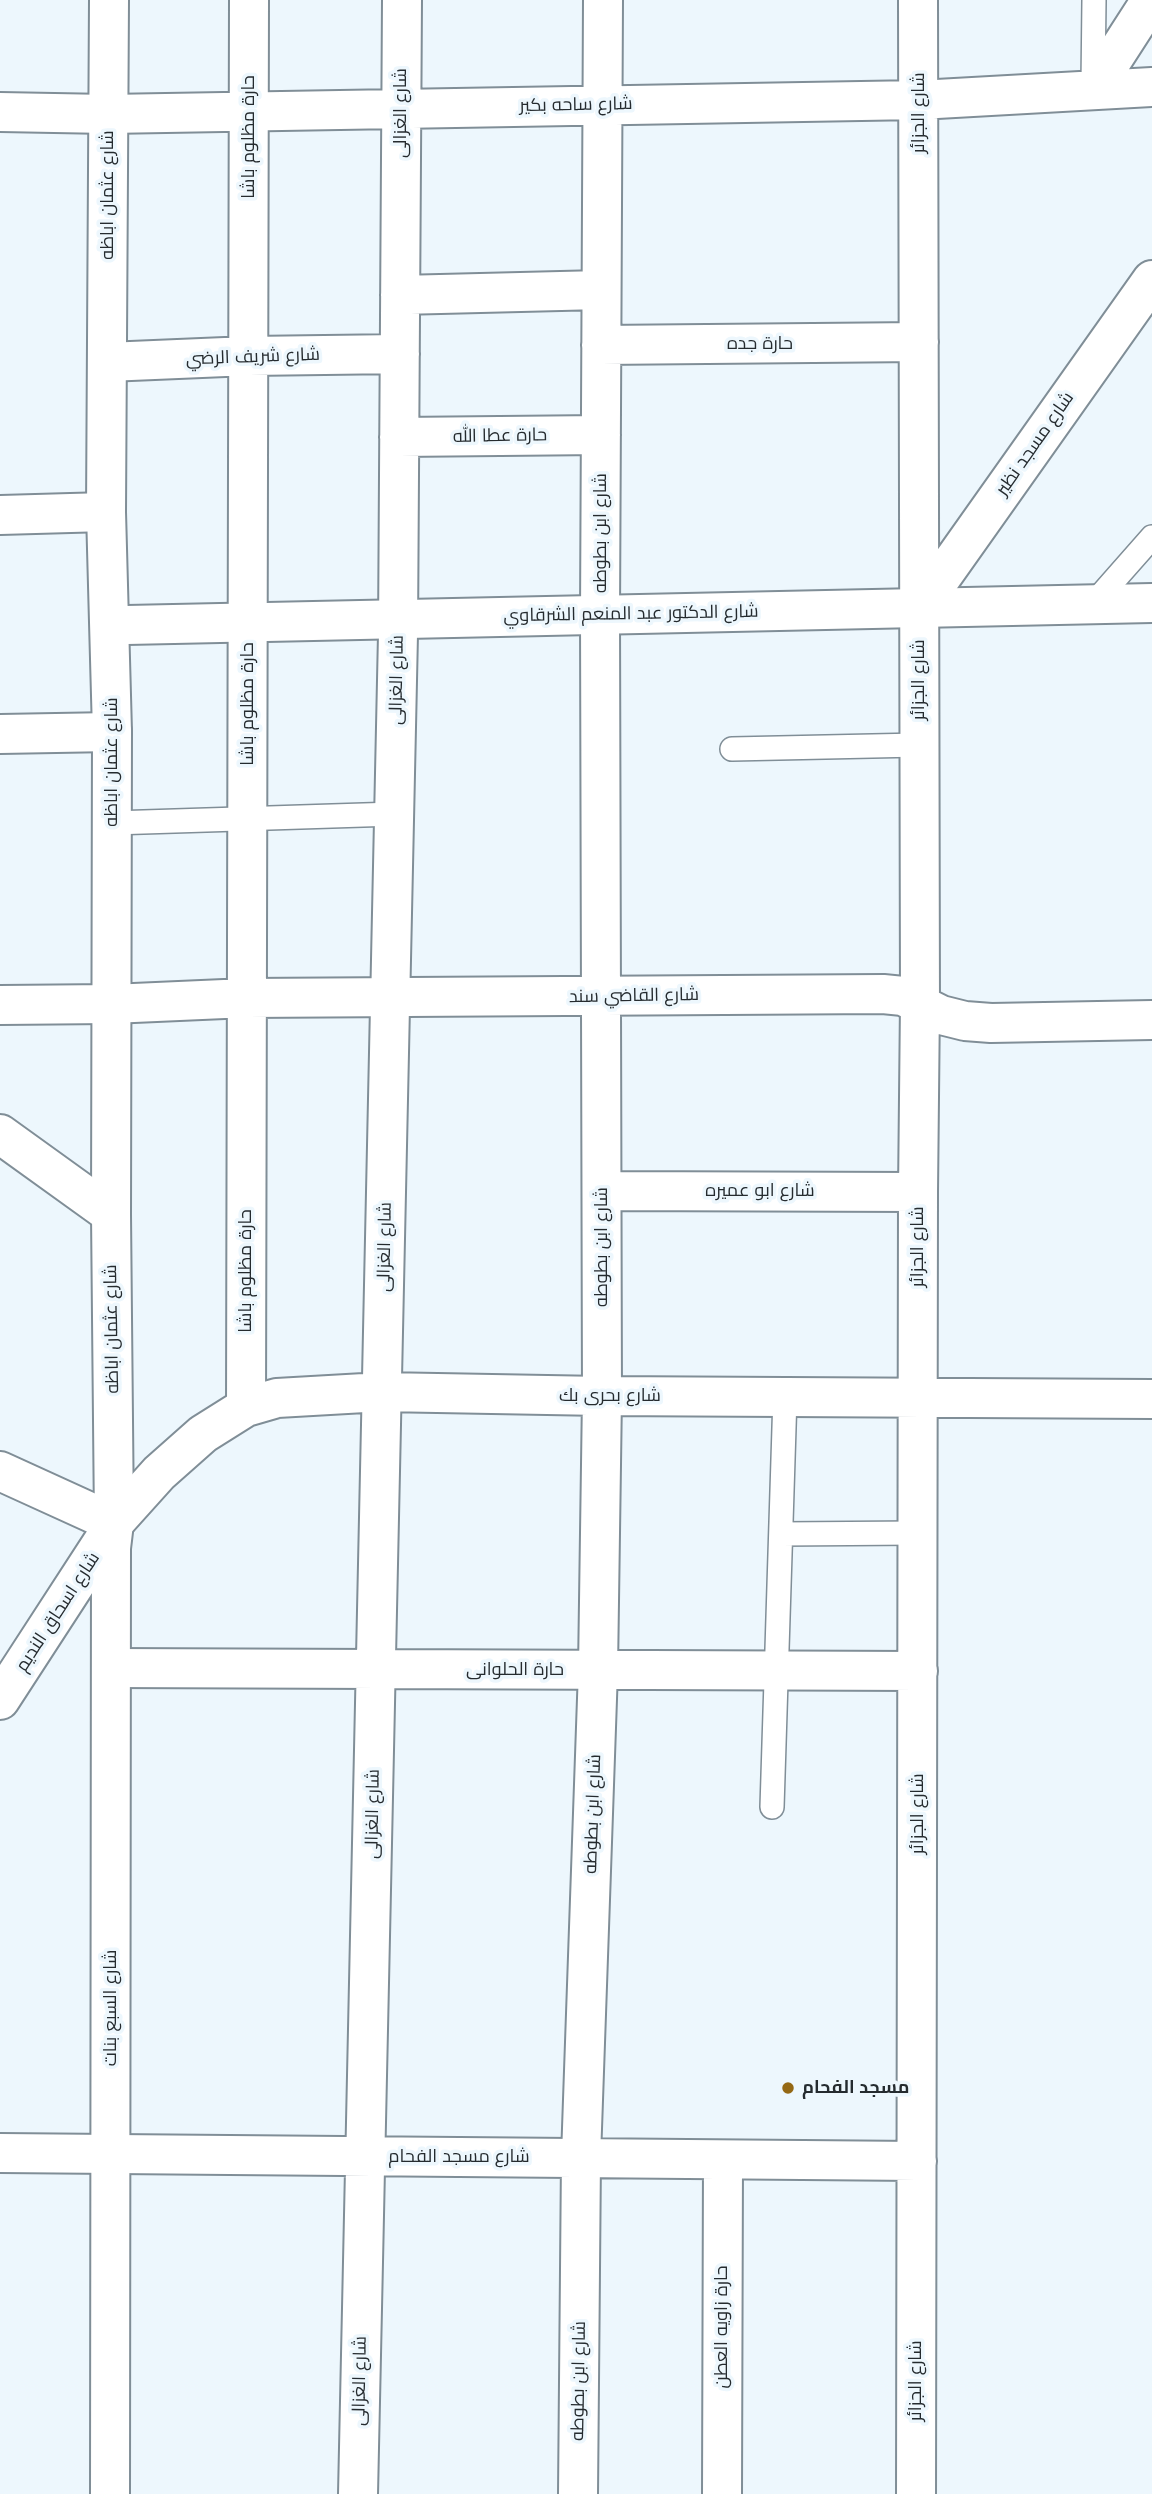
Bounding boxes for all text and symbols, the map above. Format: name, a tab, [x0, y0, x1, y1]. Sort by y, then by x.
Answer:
street label: شارع الغزالى	[390, 68, 412, 158]
street label: شارع الجزائر	[908, 72, 930, 154]
street label: حارة مظلوم باشا	[238, 75, 260, 199]
street label: شارع ساحه بكير	[519, 93, 633, 117]
street label: شارع عثمان اباظه	[97, 130, 119, 260]
street label: حارة جده	[727, 333, 793, 355]
street label: شارع شريف الرضي	[186, 344, 320, 370]
street label: شارع مسجد نظير	[991, 388, 1079, 500]
street label: حارة عطا الله	[453, 424, 547, 448]
street label: شارع ابن بطوطه	[590, 473, 612, 593]
street label: شارع الدكتور عبد المنعم الشرقاوي	[503, 601, 759, 627]
street label: شارع الغزالى	[385, 635, 409, 725]
street label: شارع الجزائر	[908, 639, 930, 721]
street label: حارة مظلوم باشا	[237, 642, 259, 766]
street label: شارع عثمان اباظه	[101, 697, 123, 827]
street label: شارع القاضي سند	[569, 984, 699, 1008]
street label: شارع ابو عميره	[705, 1180, 815, 1202]
street label: شارع ابن بطوطه	[591, 1187, 613, 1307]
street label: شارع الغزالى	[373, 1202, 397, 1292]
street label: شارع الجزائر	[907, 1206, 929, 1288]
street label: حارة مظلوم باشا	[235, 1209, 257, 1333]
street label: شارع عثمان اباظه	[100, 1264, 124, 1394]
street label: شارع بحرى بك	[559, 1385, 661, 1407]
street label: شارع اسحاق النديم	[11, 1548, 105, 1676]
street label: حارة الحلوانى	[466, 1659, 564, 1681]
street label: شارع ابن بطوطه	[580, 1754, 606, 1874]
street label: شارع الغزالى	[361, 1769, 385, 1859]
street label: شارع الجزائر	[907, 1773, 929, 1855]
street label: شارع السبع بنات	[100, 1950, 122, 2066]
place label: مسجد الفحام	[802, 2077, 909, 2099]
marker: مسجد الفحام	[780, 2080, 796, 2096]
street label: شارع مسجد الفحام	[388, 2146, 530, 2168]
street label: حارة زاويه العطن	[711, 2266, 733, 2388]
street label: شارع ابن بطوطه	[567, 2321, 591, 2441]
street label: شارع الغزالى	[348, 2336, 372, 2426]
street label: شارع الجزائر	[905, 2340, 927, 2422]

